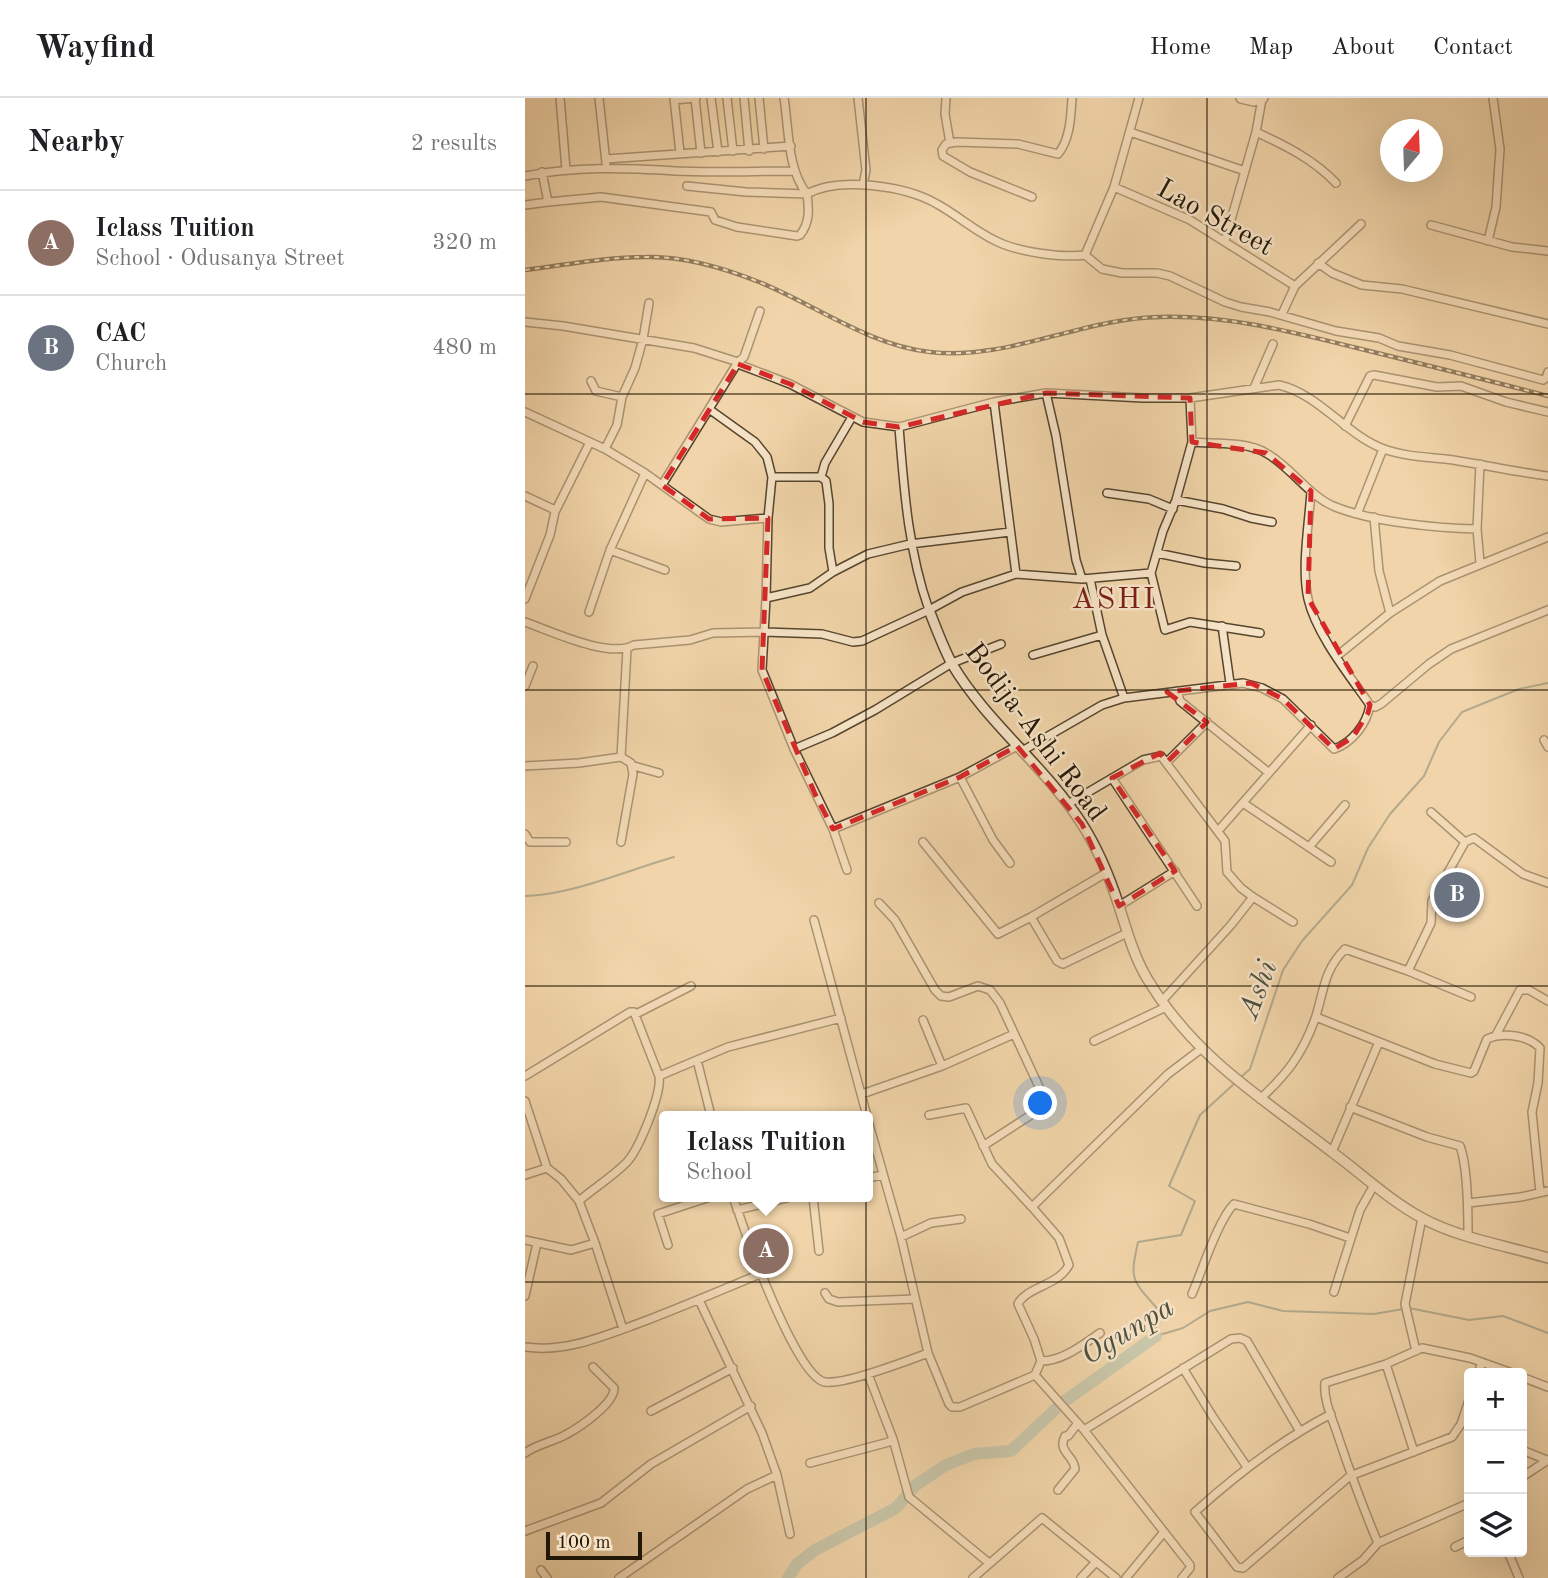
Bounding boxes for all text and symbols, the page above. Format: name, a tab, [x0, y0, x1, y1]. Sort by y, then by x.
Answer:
text: Wayfind	[35, 32, 155, 65]
text: Home	[1150, 36, 1211, 60]
text: Map	[1249, 36, 1293, 60]
text: About	[1331, 36, 1395, 60]
text: Contact	[1433, 36, 1513, 60]
north arrow	[1380, 119, 1443, 182]
text: Nearby	[28, 128, 125, 158]
text: 2 results	[411, 132, 497, 155]
street label: Lao Street	[1152, 175, 1278, 262]
text: Iclass Tuition	[95, 216, 255, 242]
text: A	[42, 231, 60, 254]
text: 320 m	[432, 231, 497, 254]
text: School · Odusanya Street	[95, 247, 345, 270]
text: CAC	[95, 321, 146, 347]
text: B	[43, 336, 59, 359]
text: 480 m	[432, 336, 497, 359]
text: Church	[95, 352, 167, 375]
district label: ASHI	[1072, 585, 1156, 615]
street label: Bodija-Ashi Road	[959, 638, 1111, 827]
pin: B	[1434, 869, 1480, 921]
water label: Ashi	[1233, 956, 1284, 1025]
your location	[1023, 1086, 1057, 1120]
popup	[659, 1111, 873, 1202]
text: Iclass Tuition	[686, 1130, 846, 1156]
text: School	[686, 1161, 752, 1184]
pin: A	[743, 1225, 789, 1277]
water label: Ogunpa	[1076, 1293, 1180, 1371]
map controls	[1464, 1368, 1527, 1557]
button: +	[1464, 1368, 1527, 1431]
button: −	[1464, 1431, 1527, 1494]
button: layers	[1464, 1494, 1527, 1557]
scale bar	[546, 1529, 642, 1561]
text: 100 m	[557, 1534, 610, 1553]

